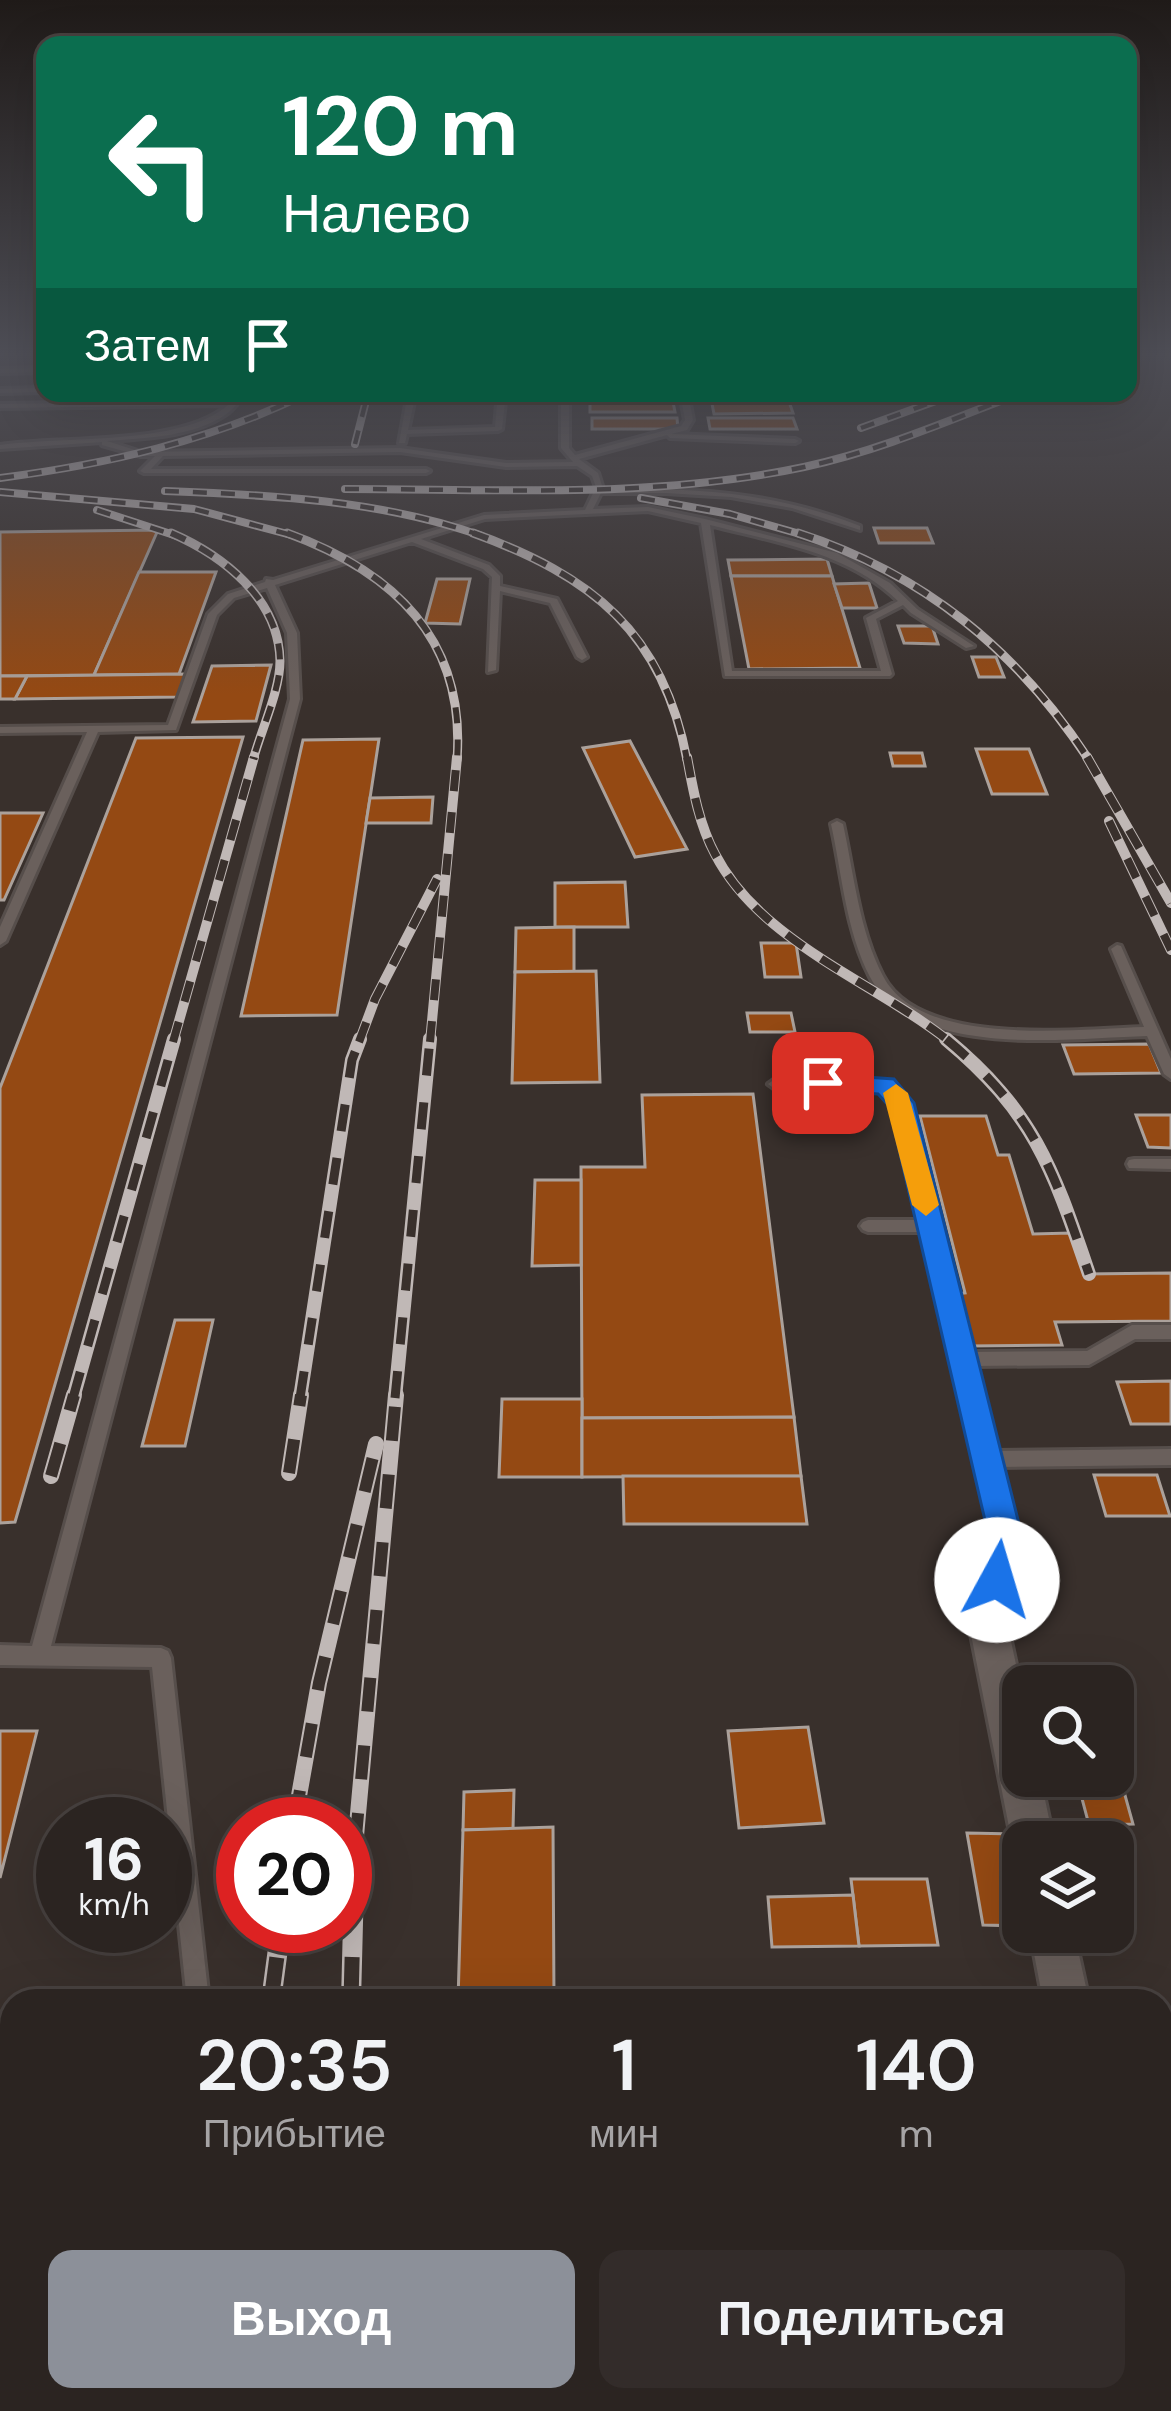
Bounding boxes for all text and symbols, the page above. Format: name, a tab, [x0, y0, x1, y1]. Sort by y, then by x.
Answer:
text: 120 m	[282, 72, 519, 181]
icon: left	[84, 84, 240, 240]
text: Налево	[282, 178, 471, 249]
icon: arrive	[235, 312, 301, 378]
text: Затем	[84, 316, 211, 375]
pin	[772, 1032, 874, 1134]
icon: arrive	[790, 1050, 856, 1116]
position arrow	[934, 1517, 1060, 1643]
map controls	[1002, 1665, 1134, 1953]
button: search	[1002, 1665, 1134, 1797]
speed limit sign: 20	[216, 1797, 372, 1953]
text: 16	[84, 1820, 144, 1899]
button: layers	[1002, 1821, 1134, 1953]
text: km/h	[79, 1885, 149, 1924]
text: 20:35	[196, 2019, 393, 2112]
text: 1	[611, 2019, 637, 2112]
text: 140	[855, 2019, 977, 2112]
text: Прибытие	[203, 2108, 386, 2159]
text: мин	[589, 2108, 659, 2159]
text: m	[899, 2108, 933, 2159]
button: Выход	[48, 2250, 575, 2388]
button: Поделиться	[599, 2250, 1125, 2388]

